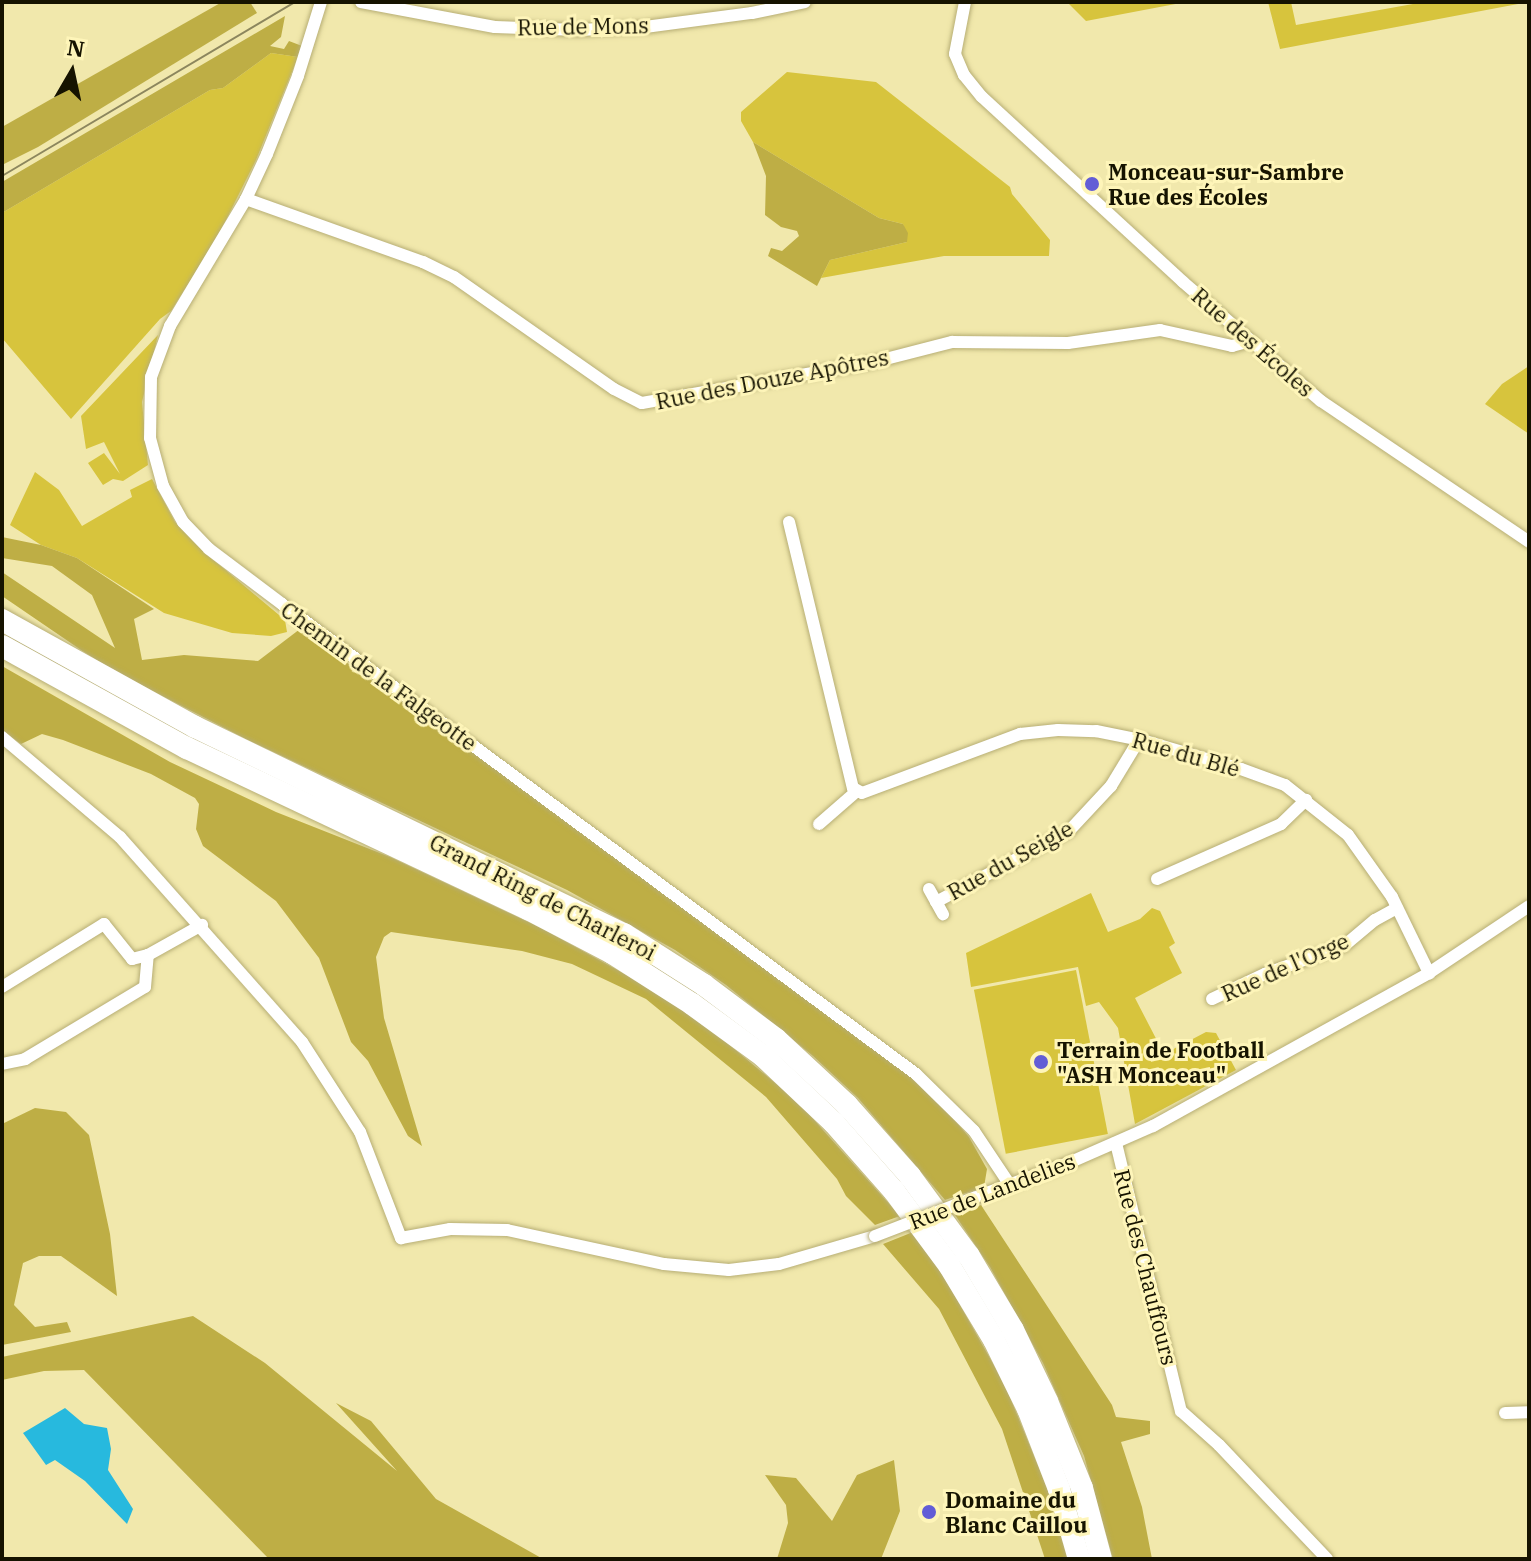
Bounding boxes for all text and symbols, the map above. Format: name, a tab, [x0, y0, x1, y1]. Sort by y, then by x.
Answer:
street label: Rue de Mons	[517, 12, 649, 40]
north arrow	[32, 32, 112, 112]
text: N	[65, 32, 87, 63]
place label: Monceau-sur-Sambre Rue des Écoles	[1108, 158, 1344, 210]
marker: Monceau-sur-Sambre Rue des Écoles	[1083, 175, 1101, 193]
street label: Rue des Écoles	[1187, 282, 1319, 402]
street label: Rue des Douze Apôtres	[653, 343, 891, 415]
street label: Chemin de la Falgeotte	[276, 596, 482, 756]
street label: Rue du Blé	[1129, 726, 1243, 782]
street label: Rue du Seigle	[943, 815, 1077, 905]
street label: Grand Ring de Charleroi	[425, 828, 661, 966]
street label: Rue de l'Orge	[1217, 927, 1353, 1007]
place label: Terrain de Football "ASH Monceau"	[1057, 1036, 1265, 1088]
marker: Terrain de Football "ASH Monceau"	[1032, 1053, 1050, 1071]
street label: Rue de Landelies	[905, 1147, 1079, 1235]
street label: Rue des Chauffours	[1109, 1166, 1183, 1368]
place label: Domaine du Blanc Caillou	[945, 1486, 1087, 1538]
marker: Domaine du Blanc Caillou	[920, 1503, 938, 1521]

